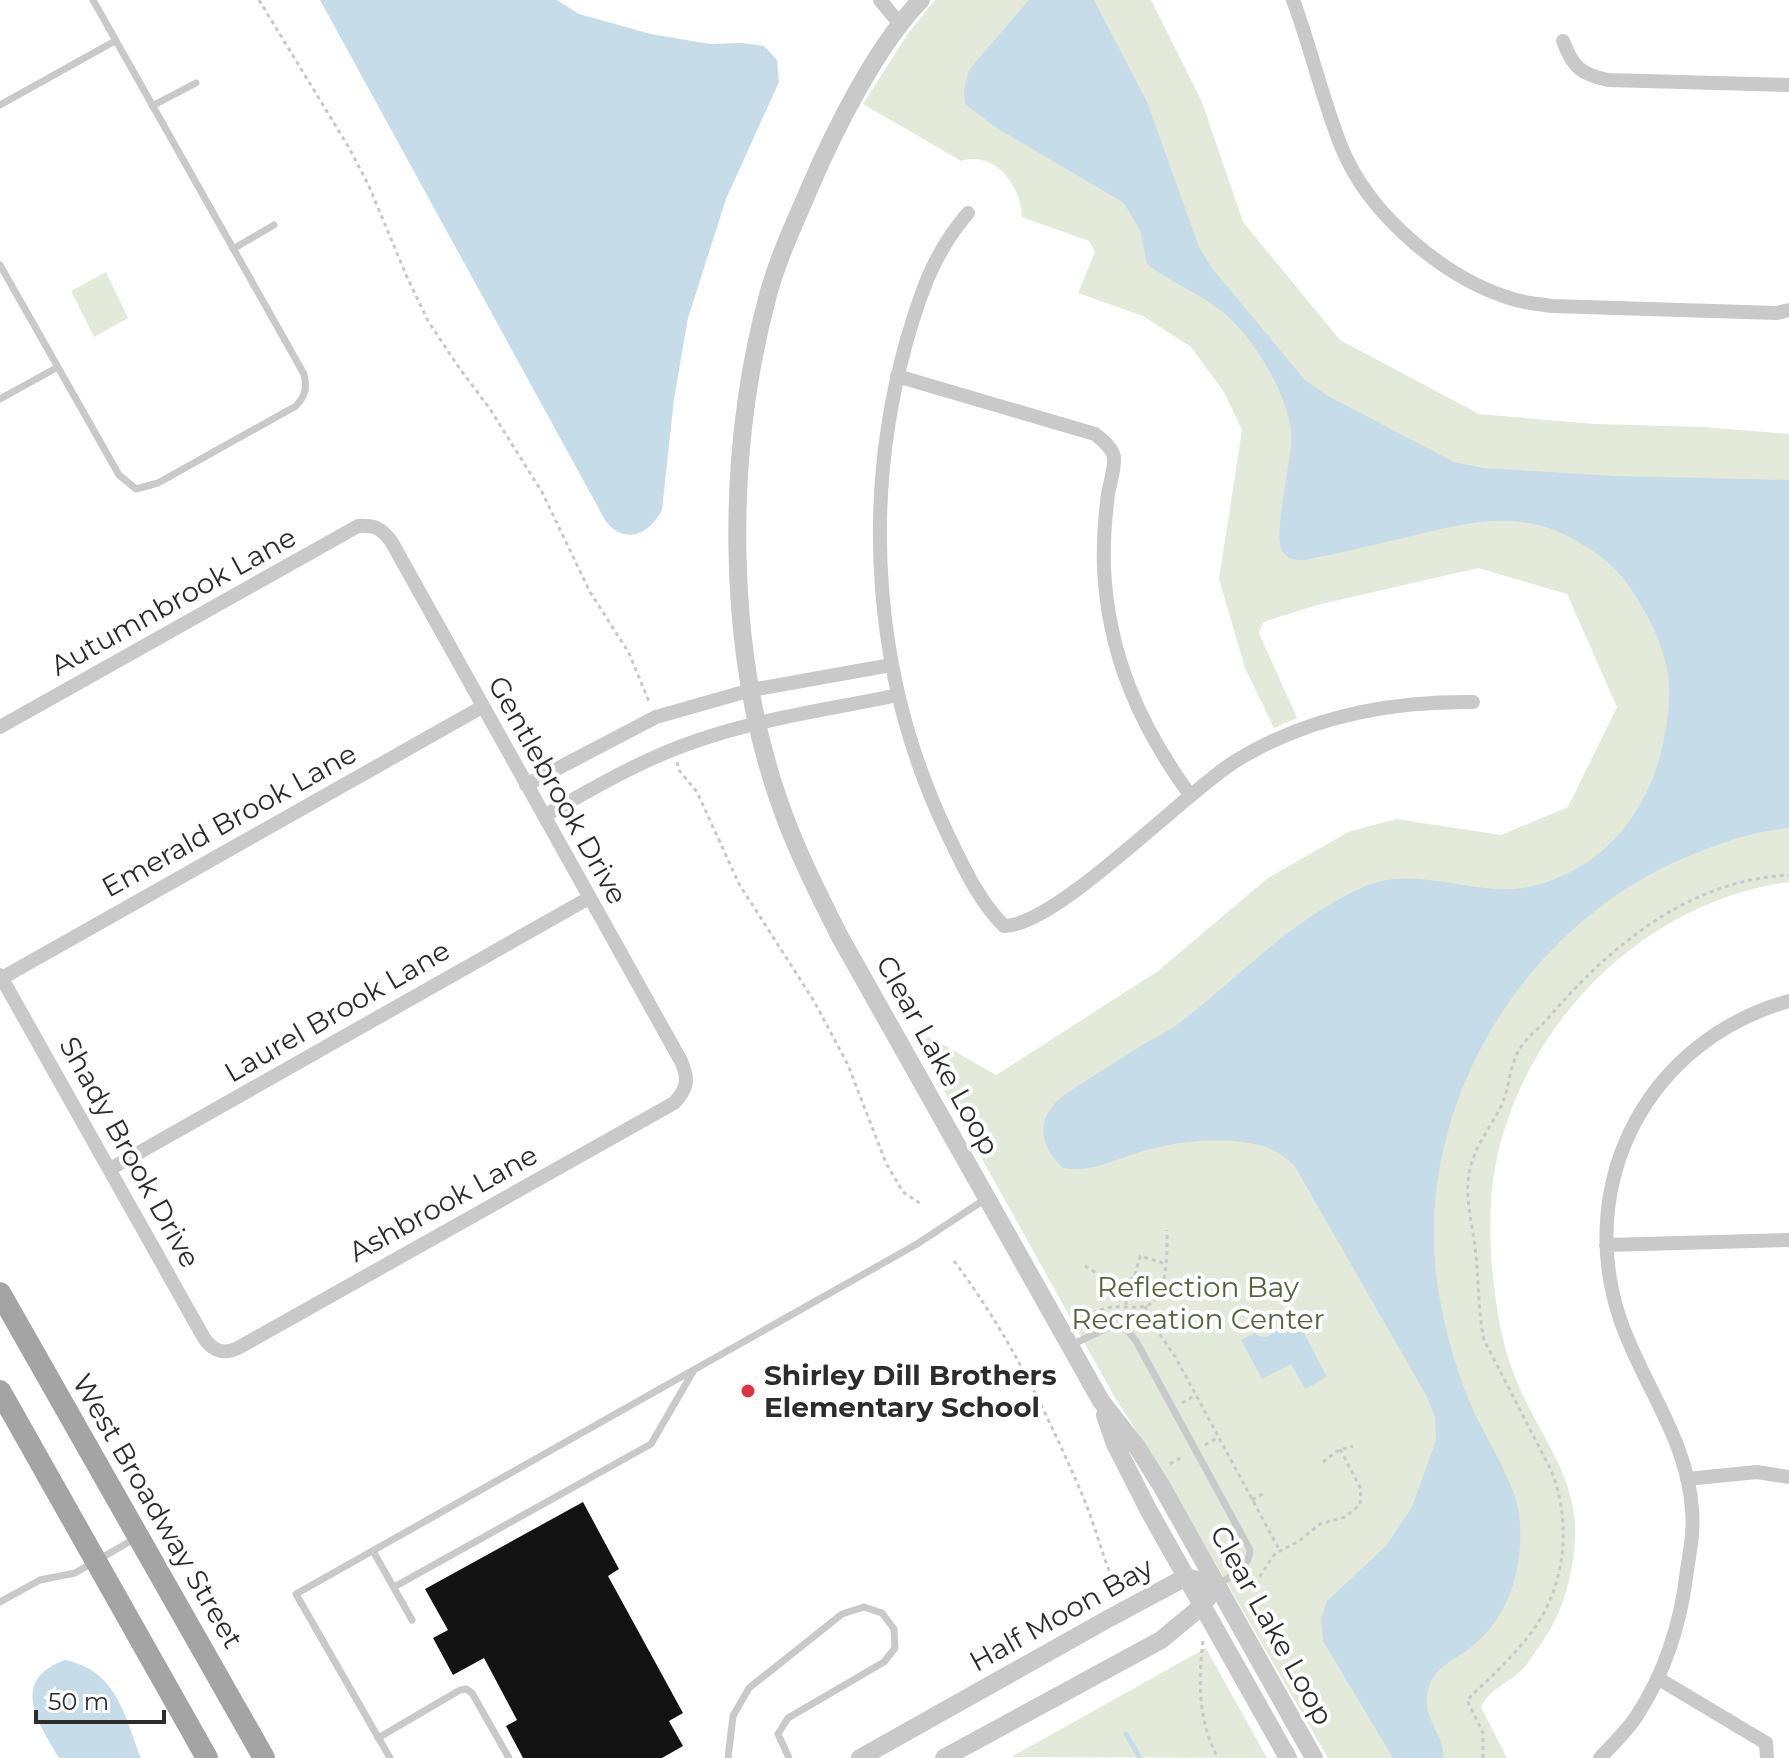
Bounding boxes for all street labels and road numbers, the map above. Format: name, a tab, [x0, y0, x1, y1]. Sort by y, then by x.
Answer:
street label: Autumnbrook Lane	[44, 519, 302, 683]
street label: Gentlebrook Drive	[481, 670, 635, 910]
street label: Emerald Brook Lane	[96, 736, 362, 904]
street label: Laurel Brook Lane	[218, 933, 456, 1089]
street label: Clear Lake Loop	[869, 949, 1007, 1161]
street label: Shady Brook Drive	[52, 1031, 208, 1273]
street label: Ashbrook Lane	[343, 1137, 543, 1269]
street label: West Broadway Street	[66, 1368, 250, 1654]
street label: Clear Lake Loop	[1203, 1519, 1341, 1731]
street label: Half Moon Bay	[964, 1549, 1159, 1678]

